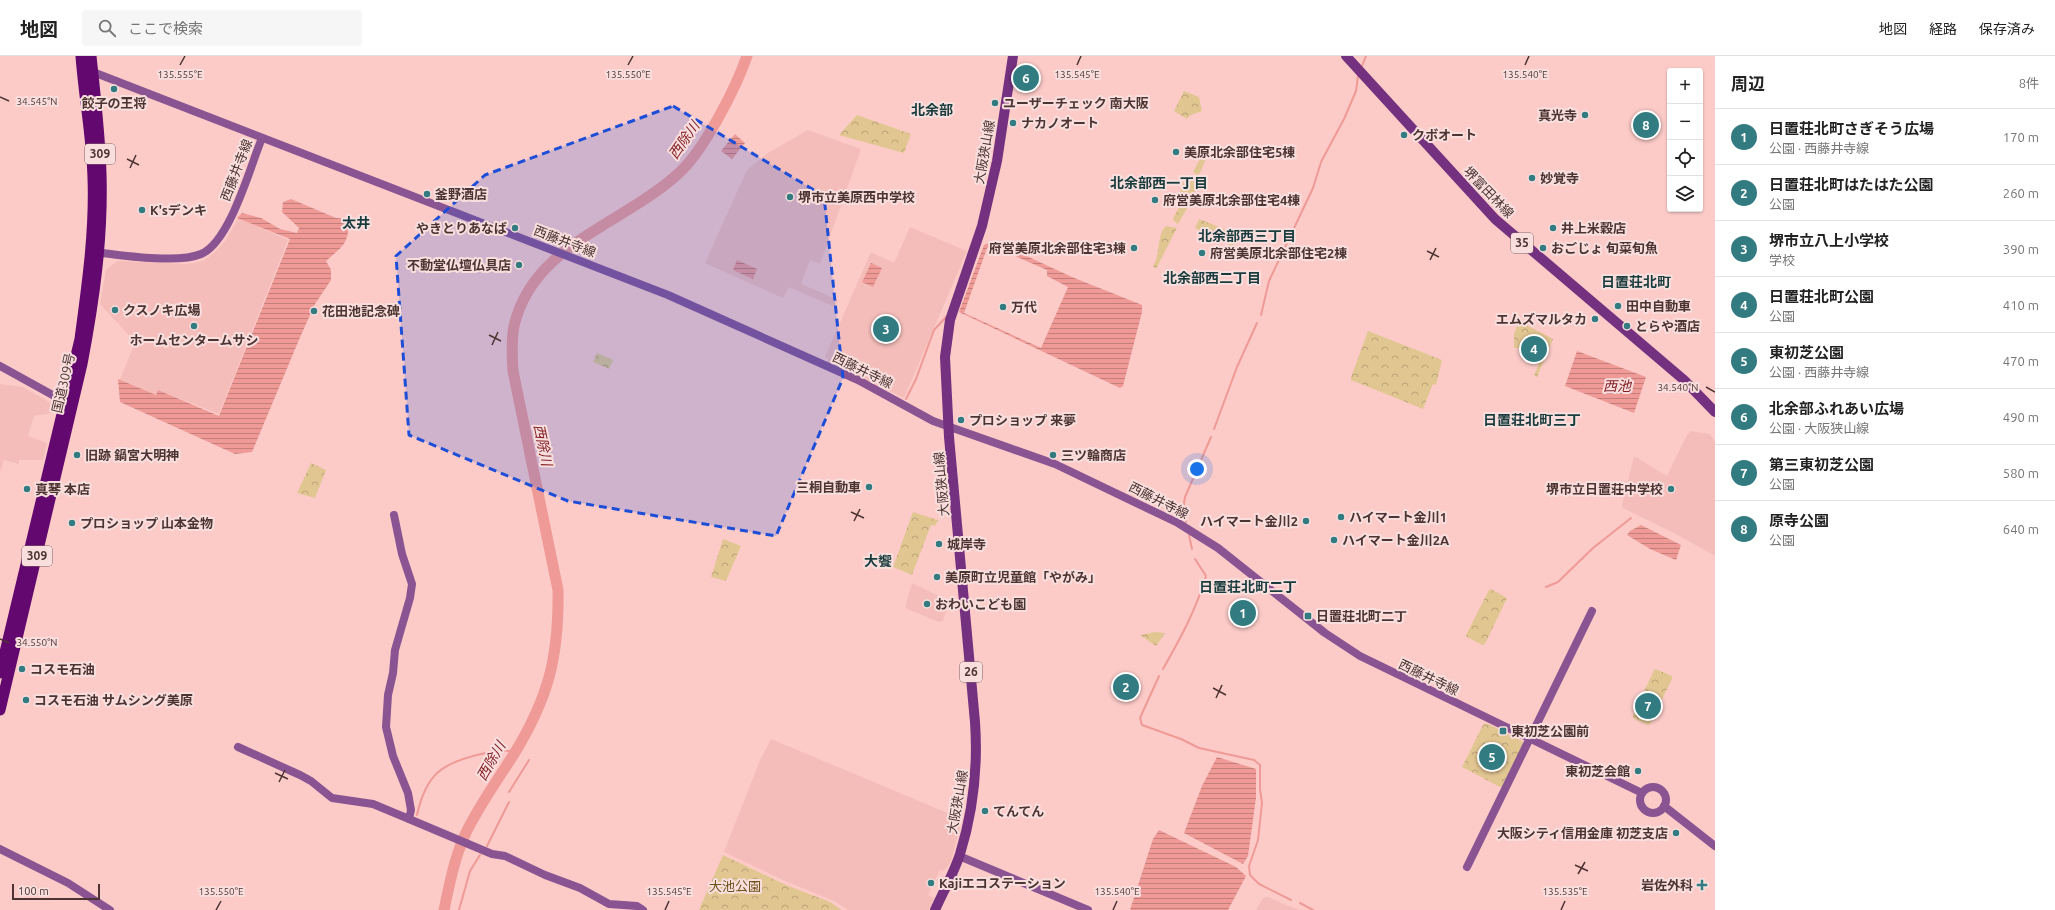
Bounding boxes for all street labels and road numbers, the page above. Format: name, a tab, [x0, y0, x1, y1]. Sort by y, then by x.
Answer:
street label: 大阪狭山線	[971, 119, 997, 185]
street label: 西藤井寺線	[218, 137, 254, 203]
road number: 309	[85, 144, 115, 164]
street label: 堺富田林線	[1461, 164, 1517, 220]
street label: 西藤井寺線	[532, 223, 598, 259]
road number: 35	[1511, 233, 1533, 253]
street label: 西藤井寺線	[831, 349, 895, 391]
street label: 国道309号	[49, 352, 77, 414]
street label: 大阪狭山線	[931, 451, 951, 517]
street label: 西藤井寺線	[1127, 479, 1191, 521]
road number: 309	[22, 546, 52, 566]
street label: 西藤井寺線	[1397, 656, 1461, 698]
road number: 26	[960, 662, 982, 682]
street label: 大阪狭山線	[944, 769, 970, 835]

